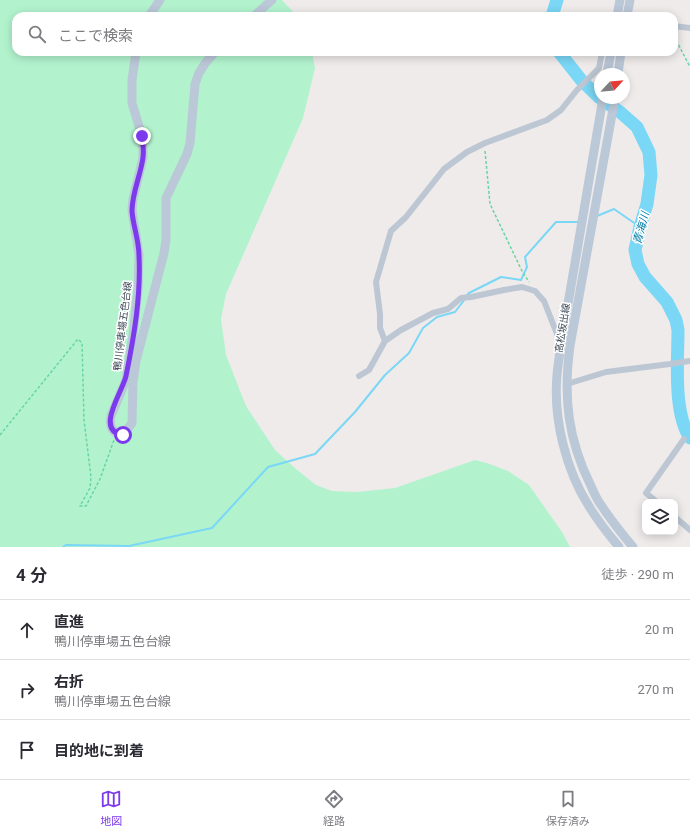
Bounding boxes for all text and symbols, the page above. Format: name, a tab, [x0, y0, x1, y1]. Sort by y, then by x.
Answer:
search box	[12, 12, 678, 56]
icon: search	[26, 23, 48, 45]
text: ここで検索	[58, 27, 133, 45]
north arrow	[594, 68, 630, 104]
route end	[133, 127, 151, 145]
water label: 青海川	[631, 210, 652, 246]
street label: 鴨川停車場五色台線	[112, 281, 133, 371]
street label: 高松坂出線	[553, 303, 572, 354]
route start	[114, 426, 132, 444]
map controls	[642, 499, 678, 535]
button: layers	[642, 499, 678, 535]
text: 4 分	[16, 565, 47, 585]
text: 徒歩 · 290 m	[602, 567, 674, 582]
text: 直進	[54, 613, 84, 631]
icon: ahead	[16, 619, 38, 641]
text: 20 m	[645, 622, 674, 637]
text: 鴨川停車場五色台線	[54, 634, 171, 649]
text: 右折	[54, 673, 84, 691]
icon: right	[16, 679, 38, 701]
text: 270 m	[637, 682, 674, 697]
text: 鴨川停車場五色台線	[54, 694, 171, 709]
icon: arrive	[16, 739, 38, 761]
text: 目的地に到着	[54, 742, 144, 760]
tab: 地図	[100, 788, 122, 828]
tab: 経路	[323, 788, 345, 828]
tab: 保存済み	[546, 788, 590, 828]

